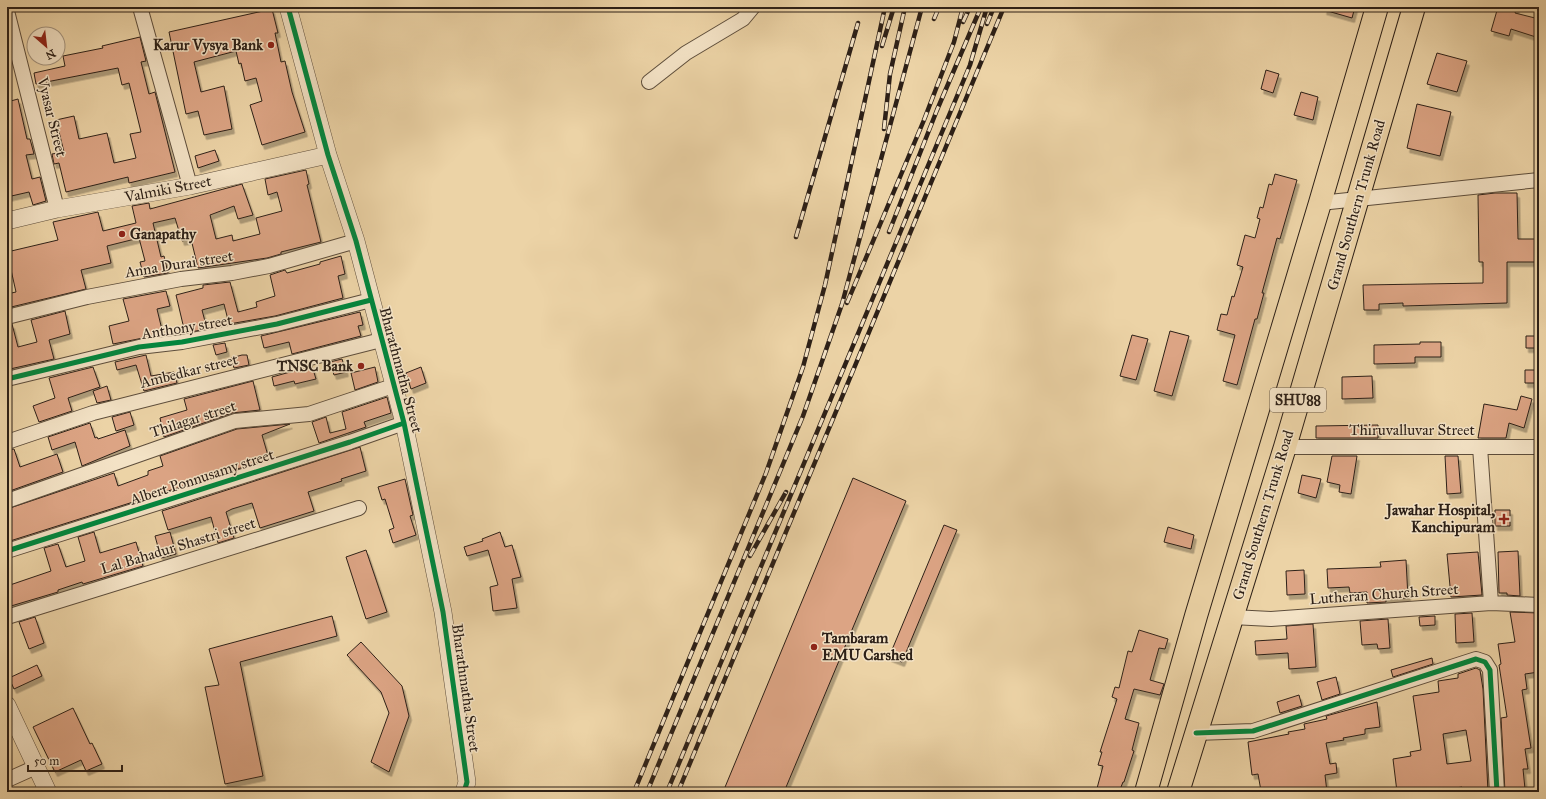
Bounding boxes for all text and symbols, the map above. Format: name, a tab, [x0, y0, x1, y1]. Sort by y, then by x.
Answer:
north arrow	[26, 26, 66, 66]
place label: Karur Vysya Bank	[153, 36, 264, 55]
marker: Karur Vysya Bank	[266, 40, 276, 50]
text: N	[43, 46, 58, 63]
street label: Vyasar Street	[33, 74, 71, 159]
street label: Grand Southern Trunk Road	[1323, 117, 1389, 292]
street label: Valmiki Street	[122, 172, 214, 206]
place label: Ganapathy	[130, 225, 197, 244]
marker: Ganapathy	[117, 229, 127, 239]
street label: Anna Durai street	[123, 246, 235, 282]
street label: Bharathmatha Street	[376, 305, 427, 436]
street label: Anthony street	[139, 311, 234, 343]
street label: Ambedkar street	[137, 350, 240, 392]
place label: TNSC Bank	[276, 357, 354, 375]
marker: TNSC Bank	[356, 361, 366, 371]
road number: SHU88	[1270, 388, 1326, 412]
street label: Thilagar street	[148, 396, 239, 441]
street label: Thiruvalluvar Street	[1349, 421, 1475, 439]
street label: Grand Southern Trunk Road	[1229, 427, 1298, 602]
street label: Albert Ponnusamy street	[127, 445, 277, 509]
place label: Jawahar Hospital, Kanchipuram	[1384, 501, 1495, 537]
marker: Jawahar Hospital, Kanchipuram	[1498, 513, 1510, 525]
street label: Lal Bahadur Shastri street	[98, 514, 258, 578]
street label: Lutheran Church Street	[1309, 580, 1460, 608]
street label: Bharathmatha Street	[448, 623, 484, 754]
place label: Tambaram EMU Carshed	[821, 629, 913, 664]
marker: Tambaram EMU Carshed	[809, 642, 819, 652]
scale bar	[28, 747, 122, 773]
text: 50 m	[34, 754, 59, 768]

